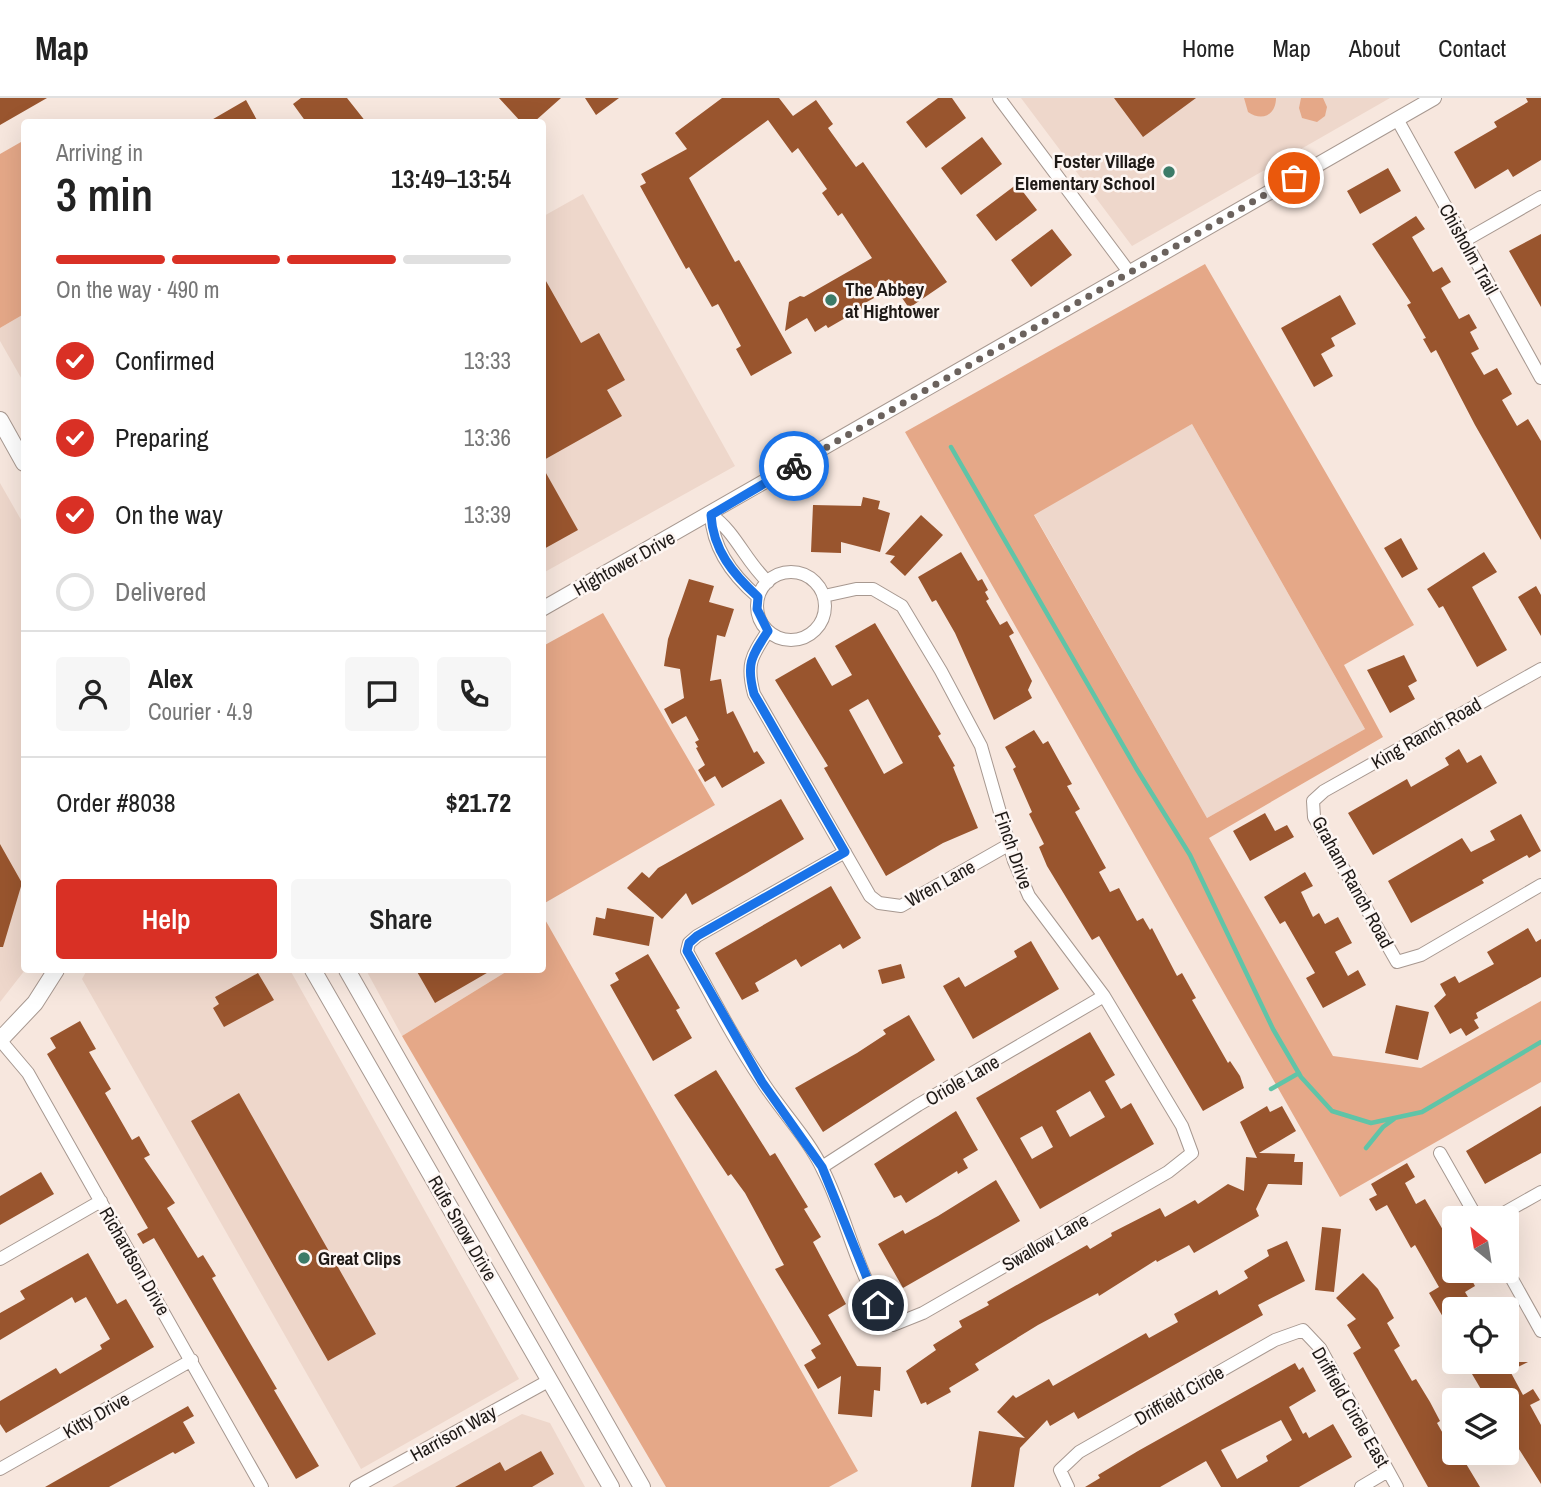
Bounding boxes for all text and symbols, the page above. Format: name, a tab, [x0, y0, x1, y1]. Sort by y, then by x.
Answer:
text: Map	[35, 26, 89, 70]
text: Home	[1182, 32, 1234, 64]
text: Map	[1272, 32, 1311, 64]
text: About	[1349, 32, 1400, 64]
text: Contact	[1438, 32, 1506, 64]
text: Arriving in	[56, 137, 143, 168]
place label: Foster Village Elementary School	[1015, 148, 1155, 196]
pin	[1264, 148, 1324, 208]
icon: bag	[1275, 159, 1313, 197]
text: 13:49–13:54	[391, 161, 511, 196]
text: 3 min	[56, 163, 153, 225]
marker: Foster Village Elementary School	[1161, 164, 1177, 180]
street label: Chisholm Trail	[1433, 199, 1505, 299]
text: On the way · 490 m	[56, 274, 220, 305]
place label: The Abbey at Hightower	[845, 276, 939, 324]
marker: The Abbey at Hightower	[823, 292, 839, 308]
icon: check	[56, 342, 94, 380]
text: Confirmed	[115, 343, 215, 378]
text: 13:33	[464, 345, 511, 376]
icon: check	[56, 419, 94, 457]
text: Preparing	[115, 420, 209, 455]
text: 13:36	[464, 422, 511, 453]
courier	[759, 431, 829, 501]
icon: bike	[775, 447, 813, 485]
icon: check	[56, 496, 94, 534]
text: On the way	[115, 497, 223, 532]
text: 13:39	[464, 499, 511, 530]
street label: Hightower Drive	[568, 524, 680, 602]
text: Delivered	[115, 574, 206, 609]
button: person	[56, 657, 130, 731]
button: chat	[345, 657, 419, 731]
button: phone	[437, 657, 511, 731]
text: Alex	[148, 661, 193, 696]
street label: King Ranch Road	[1366, 691, 1486, 775]
text: Courier · 4.9	[148, 696, 253, 727]
text: Order #8038	[56, 785, 176, 820]
text: $21.72	[446, 785, 511, 820]
street label: Finch Drive	[989, 808, 1039, 892]
street label: Graham Ranch Road	[1306, 811, 1400, 953]
street label: Wren Lane	[900, 853, 980, 913]
button: Help	[56, 879, 277, 959]
button: Share	[291, 879, 511, 959]
street label: Oriole Lane	[920, 1048, 1004, 1112]
street label: Rufe Snow Drive	[422, 1171, 504, 1285]
street label: Richardson Drive	[93, 1202, 177, 1320]
north arrow	[1442, 1206, 1519, 1283]
map controls	[1442, 1206, 1519, 1465]
street label: Swallow Lane	[997, 1207, 1093, 1277]
place label: Great Clips	[318, 1245, 401, 1271]
marker: Great Clips	[296, 1250, 312, 1266]
pin	[848, 1275, 908, 1335]
icon: home	[859, 1286, 897, 1324]
button: locate	[1442, 1297, 1519, 1374]
street label: Driffield Circle East	[1306, 1342, 1396, 1472]
street label: Driffield Circle	[1130, 1359, 1228, 1431]
street label: Kitty Drive	[58, 1386, 134, 1444]
button: layers	[1442, 1388, 1519, 1465]
street label: Harrison Way	[405, 1399, 501, 1467]

